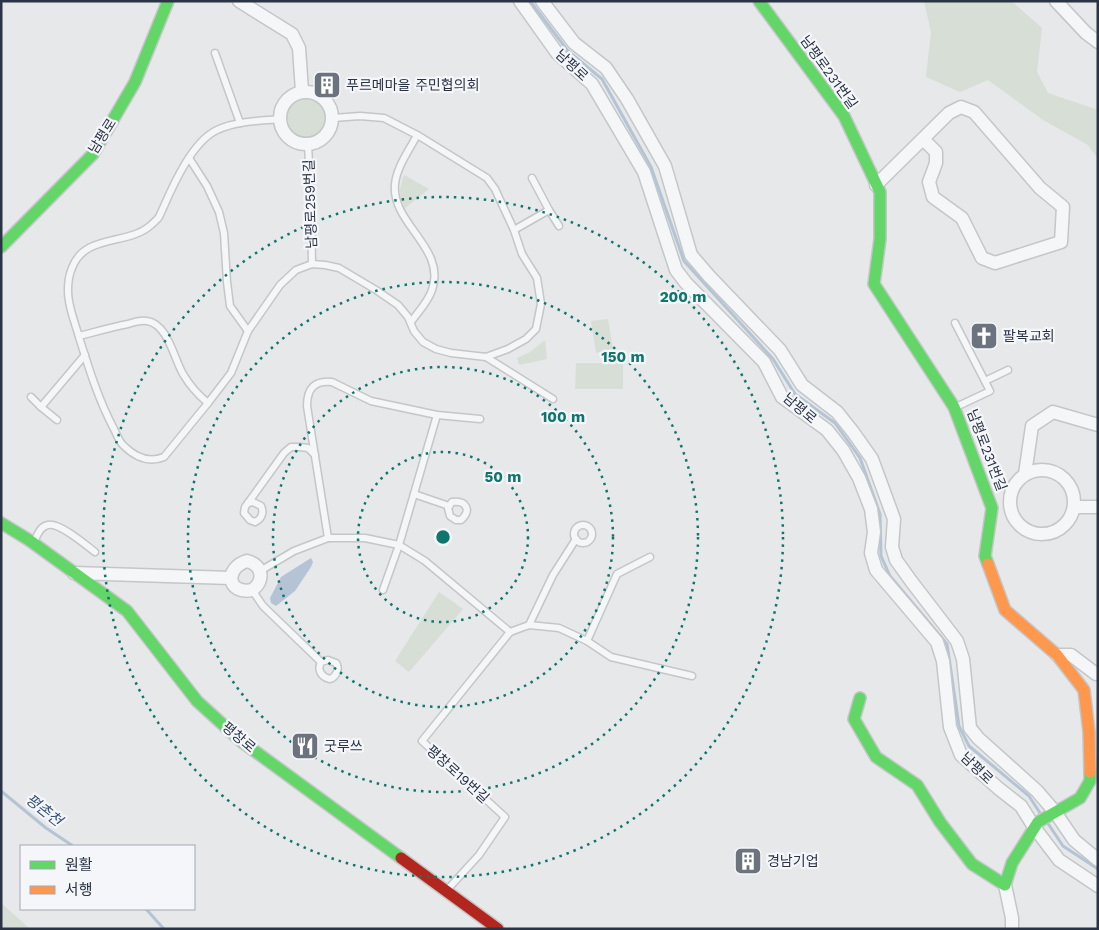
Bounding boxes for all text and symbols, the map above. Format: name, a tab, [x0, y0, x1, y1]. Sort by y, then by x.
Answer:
street label: 남평로231번길	[797, 32, 861, 112]
street label: 남평로	[552, 46, 592, 84]
building icon: 푸르메마을 주민협의회	[312, 70, 342, 100]
place label: 푸르메마을 주민협의회	[346, 77, 480, 93]
street label: 남평로	[85, 115, 119, 157]
street label: 남평로259번길	[300, 159, 320, 249]
text: 200 m	[660, 288, 706, 306]
church icon: 팔복교회	[969, 321, 999, 351]
place label: 팔복교회	[1003, 328, 1055, 344]
text: 150 m	[601, 348, 645, 366]
street label: 남평로	[780, 389, 820, 427]
street label: 남평로231번길	[964, 407, 1010, 493]
text: 100 m	[541, 408, 585, 426]
text: 50 m	[485, 468, 521, 486]
centre of rings	[434, 528, 452, 546]
street label: 평창로	[219, 718, 259, 756]
restaurant icon: 굿루쓰	[290, 731, 320, 761]
place label: 굿루쓰	[324, 738, 363, 754]
street label: 평창로19번길	[423, 742, 493, 806]
street label: 남평로	[958, 749, 997, 787]
water label: 평촌천	[22, 790, 68, 831]
legend	[20, 845, 195, 910]
building icon: 경남기업	[733, 846, 763, 876]
place label: 경남기업	[767, 853, 819, 869]
text: 원활	[65, 856, 93, 874]
text: 서행	[65, 881, 93, 899]

